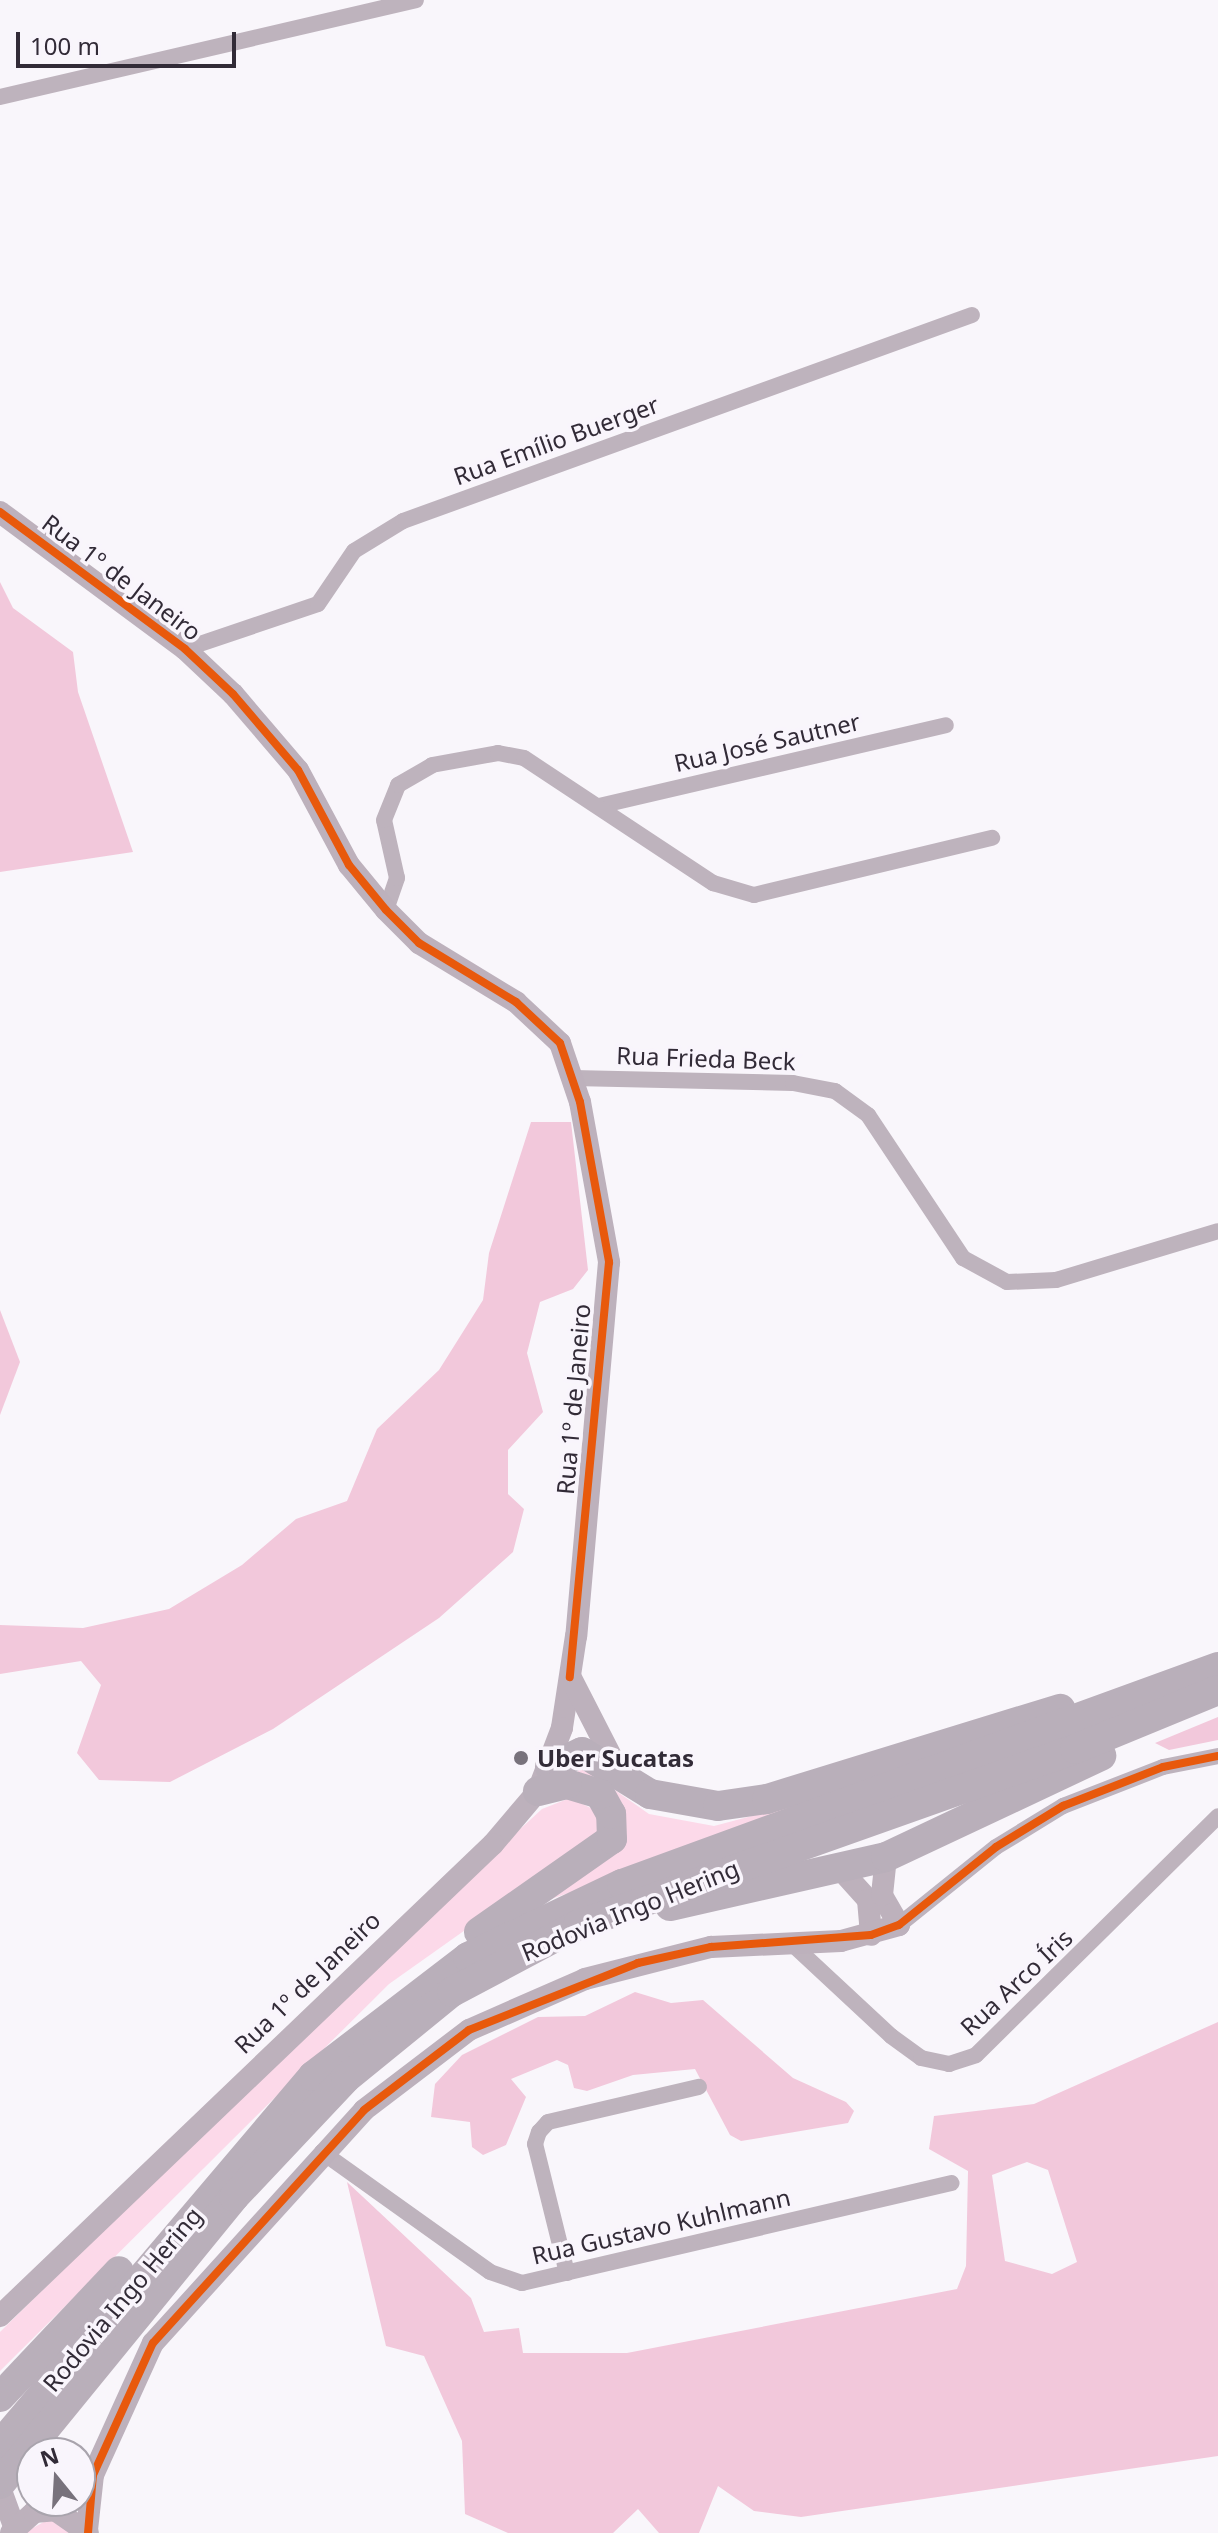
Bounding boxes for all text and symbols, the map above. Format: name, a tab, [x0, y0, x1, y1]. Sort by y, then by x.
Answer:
scale bar	[20, 16, 240, 66]
text: 100 m	[30, 29, 100, 62]
street label: Rua Emílio Buerger	[449, 389, 663, 491]
street label: Rua 1º de Janeiro	[37, 508, 207, 646]
street label: Rua José Sautner	[671, 707, 863, 777]
street label: Rua Frieda Beck	[616, 1040, 796, 1076]
street label: Rua 1º de Janeiro	[550, 1302, 596, 1496]
place label: Uber Sucatas	[537, 1744, 694, 1772]
marker: Uber Sucatas	[512, 1749, 530, 1767]
street label: Rodovia Ingo Hering	[517, 1853, 743, 1967]
street label: Rua 1º de Janeiro	[228, 1905, 386, 2059]
street label: Rua Arco Íris	[954, 1923, 1078, 2041]
street label: Rua Gustavo Kuhlmann	[529, 2182, 793, 2270]
street label: Rodovia Ingo Hering	[36, 2201, 208, 2397]
north arrow	[16, 2437, 96, 2517]
text: N	[36, 2439, 62, 2473]

